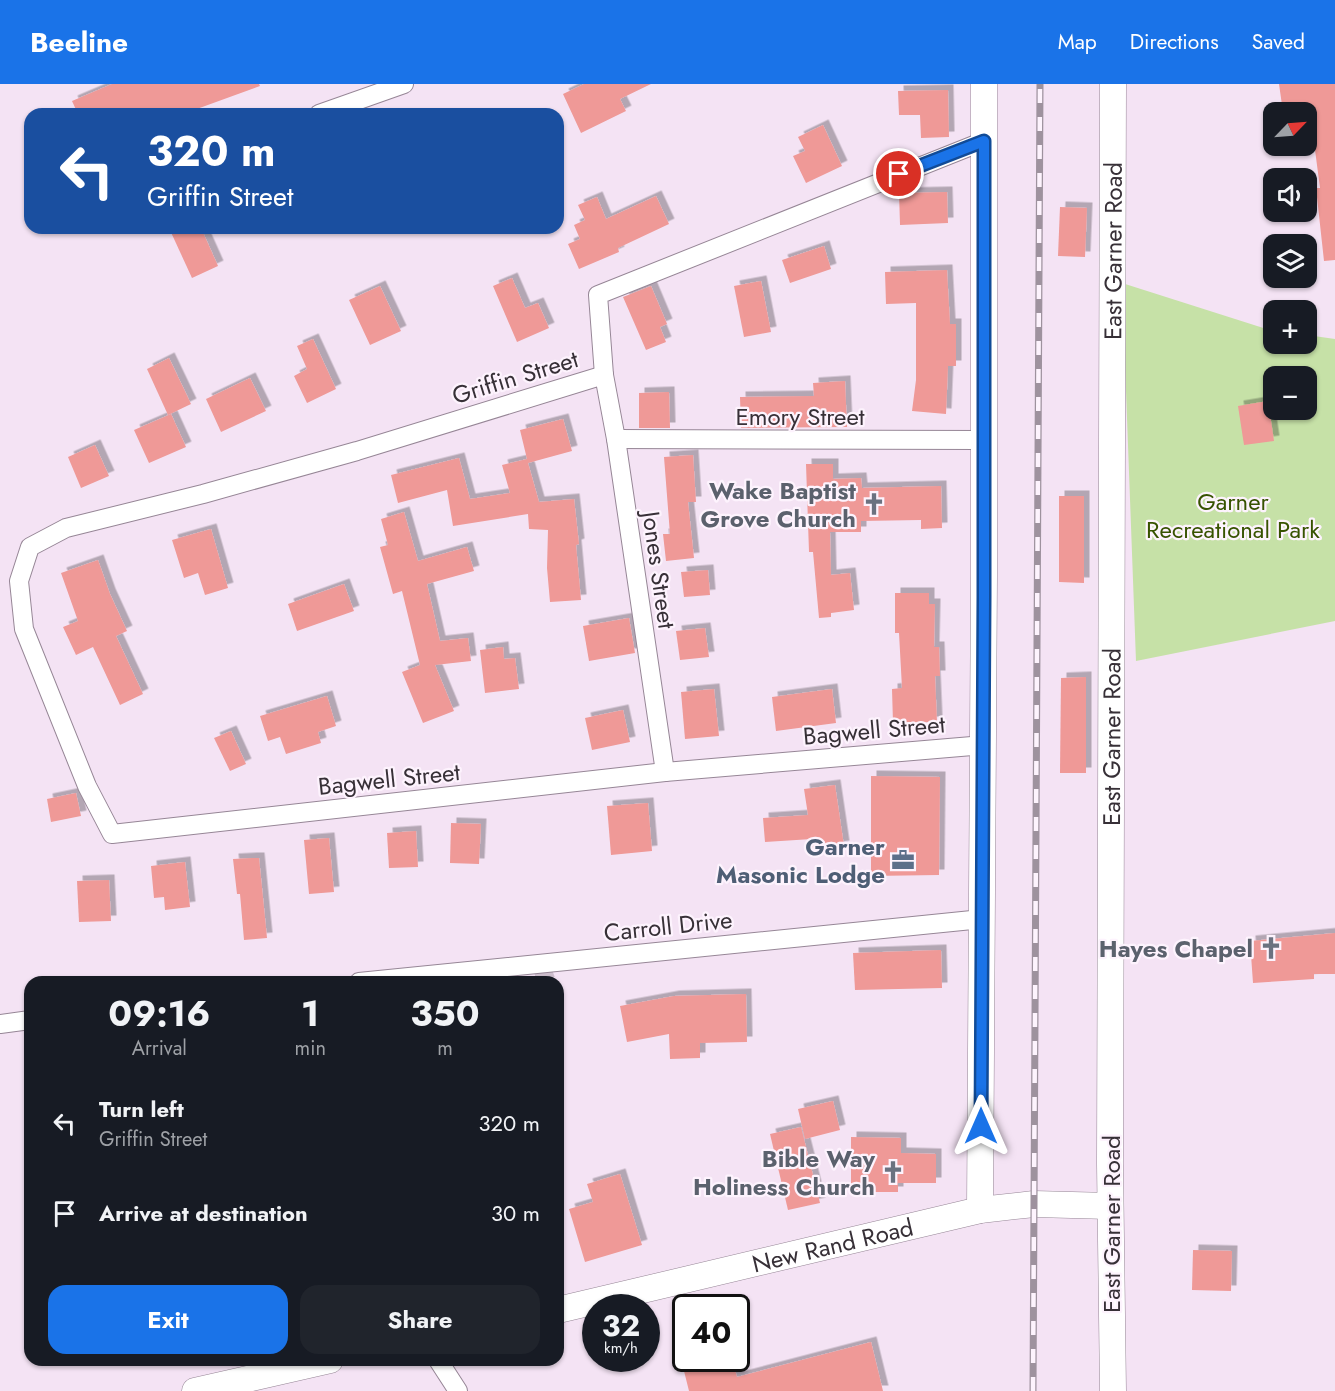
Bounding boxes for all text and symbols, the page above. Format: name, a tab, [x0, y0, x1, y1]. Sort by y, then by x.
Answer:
text: Beeline	[30, 22, 128, 63]
text: Map	[1058, 27, 1097, 57]
text: Directions	[1130, 27, 1219, 57]
text: Saved	[1252, 27, 1305, 57]
north arrow	[1263, 102, 1317, 156]
map controls	[1263, 102, 1317, 420]
text: 320 m	[147, 121, 275, 182]
icon: left	[48, 132, 126, 210]
pin	[873, 148, 924, 199]
icon: arrive	[882, 157, 915, 190]
street label: East Garner Road	[1095, 162, 1130, 340]
button: sound	[1263, 168, 1317, 222]
text: Griffin Street	[147, 177, 293, 216]
button: layers	[1263, 234, 1317, 288]
button: +	[1263, 300, 1317, 354]
street label: Griffin Street	[448, 341, 583, 413]
button: −	[1263, 366, 1317, 420]
street label: Emory Street	[736, 399, 865, 434]
place label: Wake Baptist Grove Church	[701, 473, 856, 536]
park label: Garner Recreational Park	[1146, 484, 1320, 547]
church icon: Wake Baptist Grove Church	[861, 491, 887, 517]
street label: Jones Street	[633, 506, 685, 631]
street label: East Garner Road	[1093, 648, 1129, 826]
street label: Bagwell Street	[802, 706, 947, 754]
street label: Bagwell Street	[316, 754, 462, 804]
place label: Garner Masonic Lodge	[716, 829, 885, 892]
office icon: Garner Masonic Lodge	[890, 847, 916, 873]
street label: Carroll Drive	[602, 902, 734, 950]
place label: Hayes Chapel	[1099, 931, 1253, 966]
church icon: Hayes Chapel	[1258, 935, 1284, 961]
text: 09:16	[108, 987, 210, 1039]
text: 1	[301, 987, 319, 1039]
text: 350	[410, 987, 480, 1039]
text: Arrival	[132, 1034, 187, 1063]
text: min	[295, 1034, 326, 1063]
text: m	[437, 1034, 453, 1063]
text: Turn left	[99, 1093, 184, 1125]
position arrow	[949, 1094, 1013, 1158]
icon: left	[48, 1107, 81, 1140]
text: 320 m	[479, 1107, 540, 1139]
text: Griffin Street	[99, 1125, 207, 1154]
street label: East Garner Road	[1094, 1135, 1129, 1313]
place label: Bible Way Holiness Church	[693, 1141, 875, 1204]
church icon: Bible Way Holiness Church	[880, 1159, 906, 1185]
icon: arrive	[48, 1197, 81, 1230]
text: Arrive at destination	[99, 1197, 308, 1229]
text: 30 m	[491, 1197, 540, 1229]
street label: New Rand Road	[748, 1209, 916, 1281]
button: Exit	[48, 1285, 288, 1354]
button: Share	[300, 1285, 540, 1354]
speed limit sign: 40	[672, 1294, 750, 1372]
text: 32	[602, 1304, 640, 1347]
text: km/h	[604, 1337, 638, 1359]

